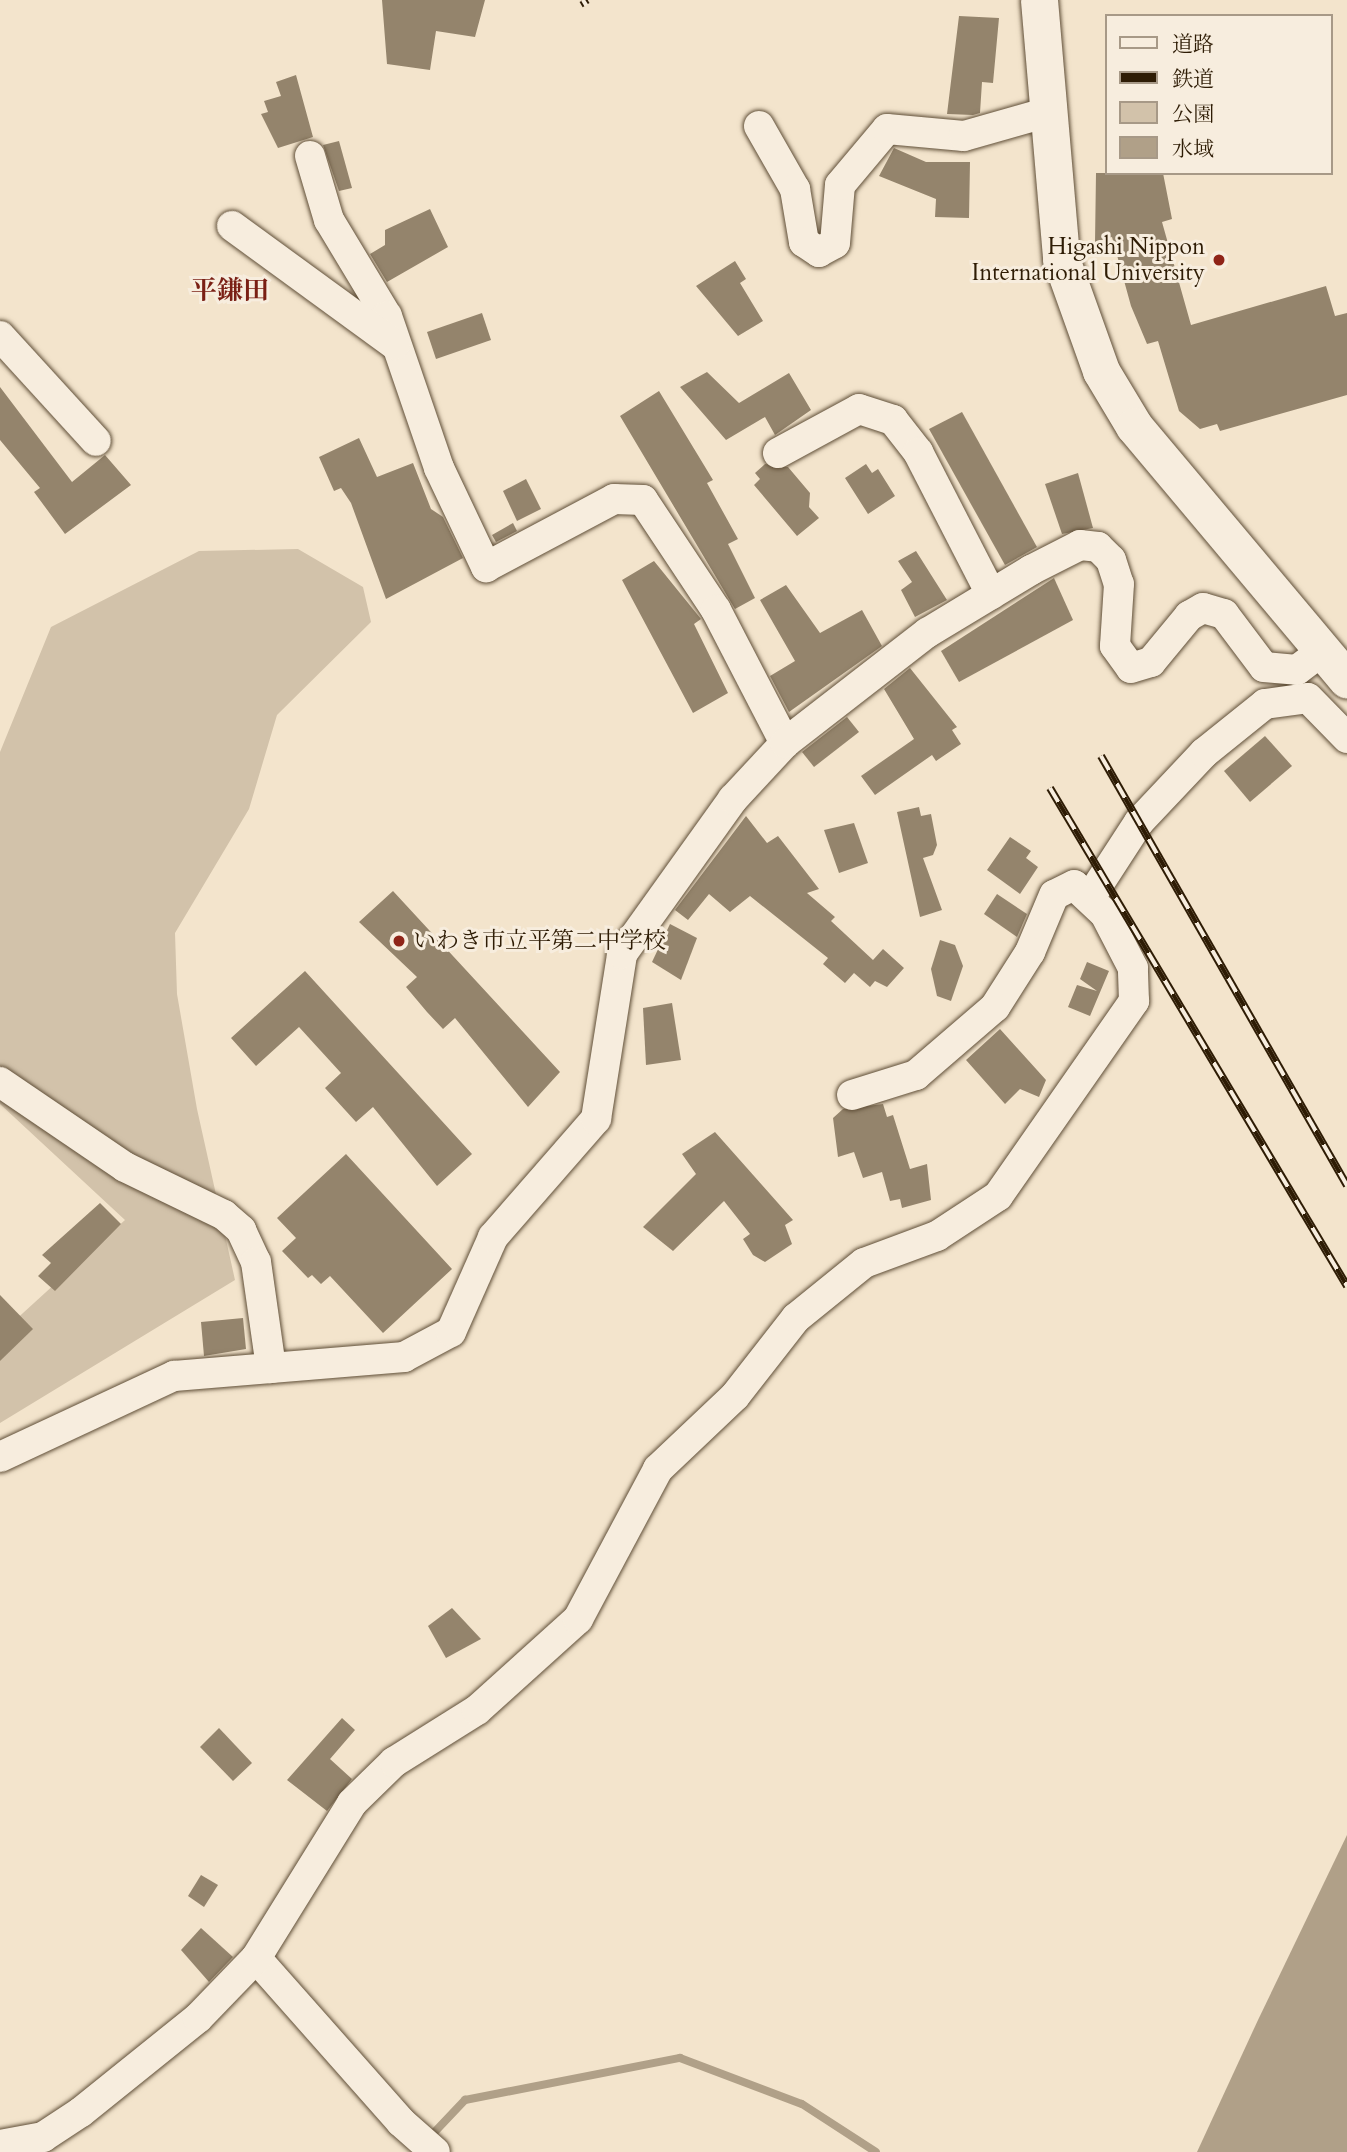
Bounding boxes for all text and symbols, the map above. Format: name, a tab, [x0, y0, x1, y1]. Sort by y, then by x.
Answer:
legend	[1106, 14, 1333, 175]
text: 道路	[1172, 30, 1214, 59]
text: 鉄道	[1172, 65, 1214, 94]
text: 公園	[1172, 100, 1214, 129]
text: 水域	[1172, 135, 1214, 164]
place label: Higashi Nippon International University	[971, 233, 1205, 287]
marker: Higashi Nippon International University	[1211, 252, 1227, 268]
district label: 平鎌田	[191, 275, 269, 307]
place label: いわき市立平第二中学校	[413, 927, 666, 955]
marker: いわき市立平第二中学校	[391, 933, 407, 949]

